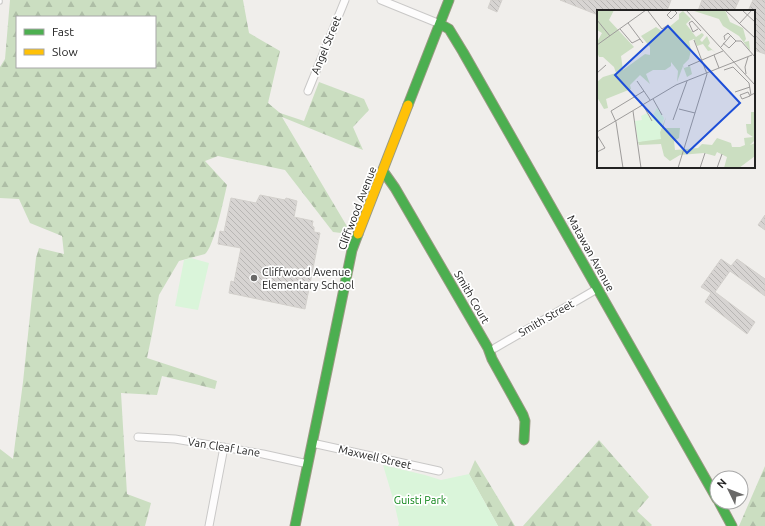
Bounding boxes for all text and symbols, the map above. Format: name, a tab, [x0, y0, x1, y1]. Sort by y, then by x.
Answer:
inset map	[597, 10, 755, 168]
street label: Angel Street	[309, 13, 343, 76]
legend	[16, 16, 156, 68]
text: Fast	[52, 25, 74, 38]
text: Slow	[52, 45, 78, 58]
street label: Cliffwood Avenue	[336, 165, 378, 251]
street label: Matawan Avenue	[565, 213, 617, 293]
place label: Cliffwood Avenue Elementary School	[262, 266, 354, 291]
street label: Smith Court	[452, 268, 492, 326]
marker: Cliffwood Avenue Elementary School	[249, 273, 259, 283]
street label: Smith Street	[516, 297, 576, 339]
street label: Van Cleaf Lane	[187, 435, 261, 459]
street label: Maxwell Street	[337, 443, 413, 471]
north arrow	[709, 470, 749, 510]
text: N	[714, 476, 729, 490]
park label: Guisti Park	[394, 494, 447, 506]

